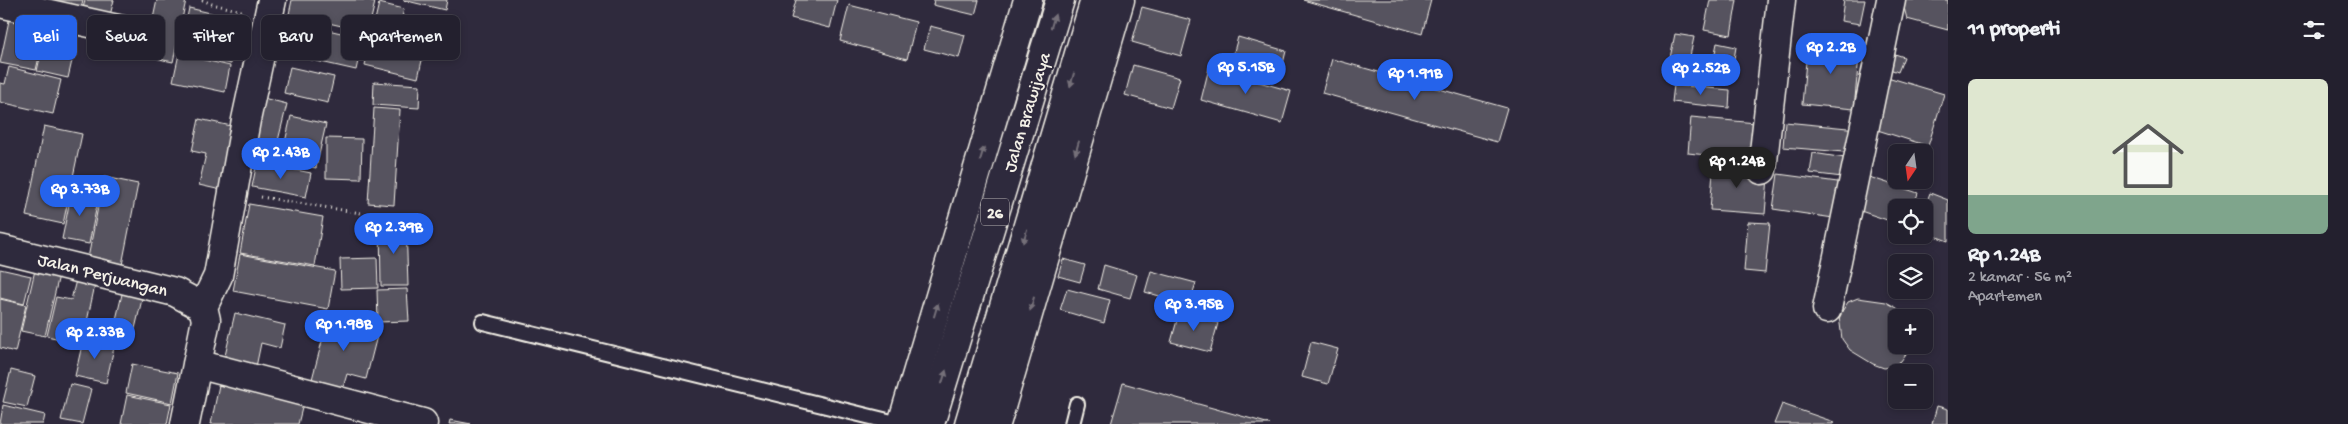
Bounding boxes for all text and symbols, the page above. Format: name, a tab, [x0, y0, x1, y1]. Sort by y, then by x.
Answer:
one-way arrow	[1050, 14, 1058, 29]
chip: Beli	[15, 15, 77, 60]
chip: Sewa	[87, 15, 165, 60]
chip: Filter	[175, 15, 251, 60]
chip: Baru	[261, 15, 331, 60]
chip: Apartemen	[341, 15, 460, 60]
icon: filters	[2300, 16, 2328, 44]
text: 11 properti	[1968, 18, 2060, 43]
pin: Rp 2.2B	[1785, 32, 1877, 75]
text: Rp 2.2B	[1807, 39, 1855, 58]
street label: Jalan Brawijaya	[1000, 50, 1057, 175]
pin: Rp 5.15B	[1194, 52, 1298, 95]
pin: Rp 2.52B	[1649, 54, 1753, 96]
pin: Rp 1.91B	[1363, 58, 1467, 101]
text: Rp 5.15B	[1218, 59, 1274, 78]
text: Rp 2.52B	[1672, 60, 1730, 79]
text: Rp 1.91B	[1388, 65, 1442, 84]
one-way arrow	[1067, 73, 1075, 88]
icon: home	[2103, 111, 2193, 201]
pin: Rp 2.43B	[229, 138, 333, 180]
one-way arrow	[1073, 140, 1081, 155]
text: Rp 2.43B	[253, 144, 309, 163]
north arrow	[1888, 144, 1932, 189]
map controls	[1888, 144, 1933, 409]
pin: Rp 1.24B	[1685, 146, 1789, 189]
one-way arrow	[979, 147, 987, 162]
text: Rp 1.24B	[1709, 153, 1765, 172]
pin: Rp 3.73B	[28, 174, 132, 217]
text: Rp 3.73B	[51, 181, 109, 200]
road number: 26	[981, 198, 1009, 226]
button: locate	[1888, 199, 1933, 244]
pin: Rp 2.39B	[342, 212, 446, 255]
text: Rp 2.39B	[365, 219, 423, 238]
one-way arrow	[1021, 229, 1029, 244]
text: Rp 1.24B	[1968, 244, 2040, 269]
street label: Jalan Perjuangan	[35, 250, 170, 303]
button: layers	[1888, 254, 1933, 299]
text: 2 kamar · 56 m²	[1968, 269, 2072, 288]
text: Apartemen	[1968, 288, 2042, 307]
pin: Rp 3.95B	[1142, 290, 1246, 332]
one-way arrow	[1027, 296, 1035, 311]
text: Rp 3.95B	[1165, 296, 1223, 315]
one-way arrow	[933, 303, 941, 318]
button: +	[1888, 309, 1933, 354]
pin: Rp 1.98B	[292, 310, 396, 352]
text: Rp 1.98B	[316, 316, 372, 335]
pin: Rp 2.33B	[43, 318, 147, 360]
text: Rp 2.33B	[66, 324, 124, 343]
button: −	[1888, 364, 1933, 409]
one-way arrow	[941, 370, 949, 385]

